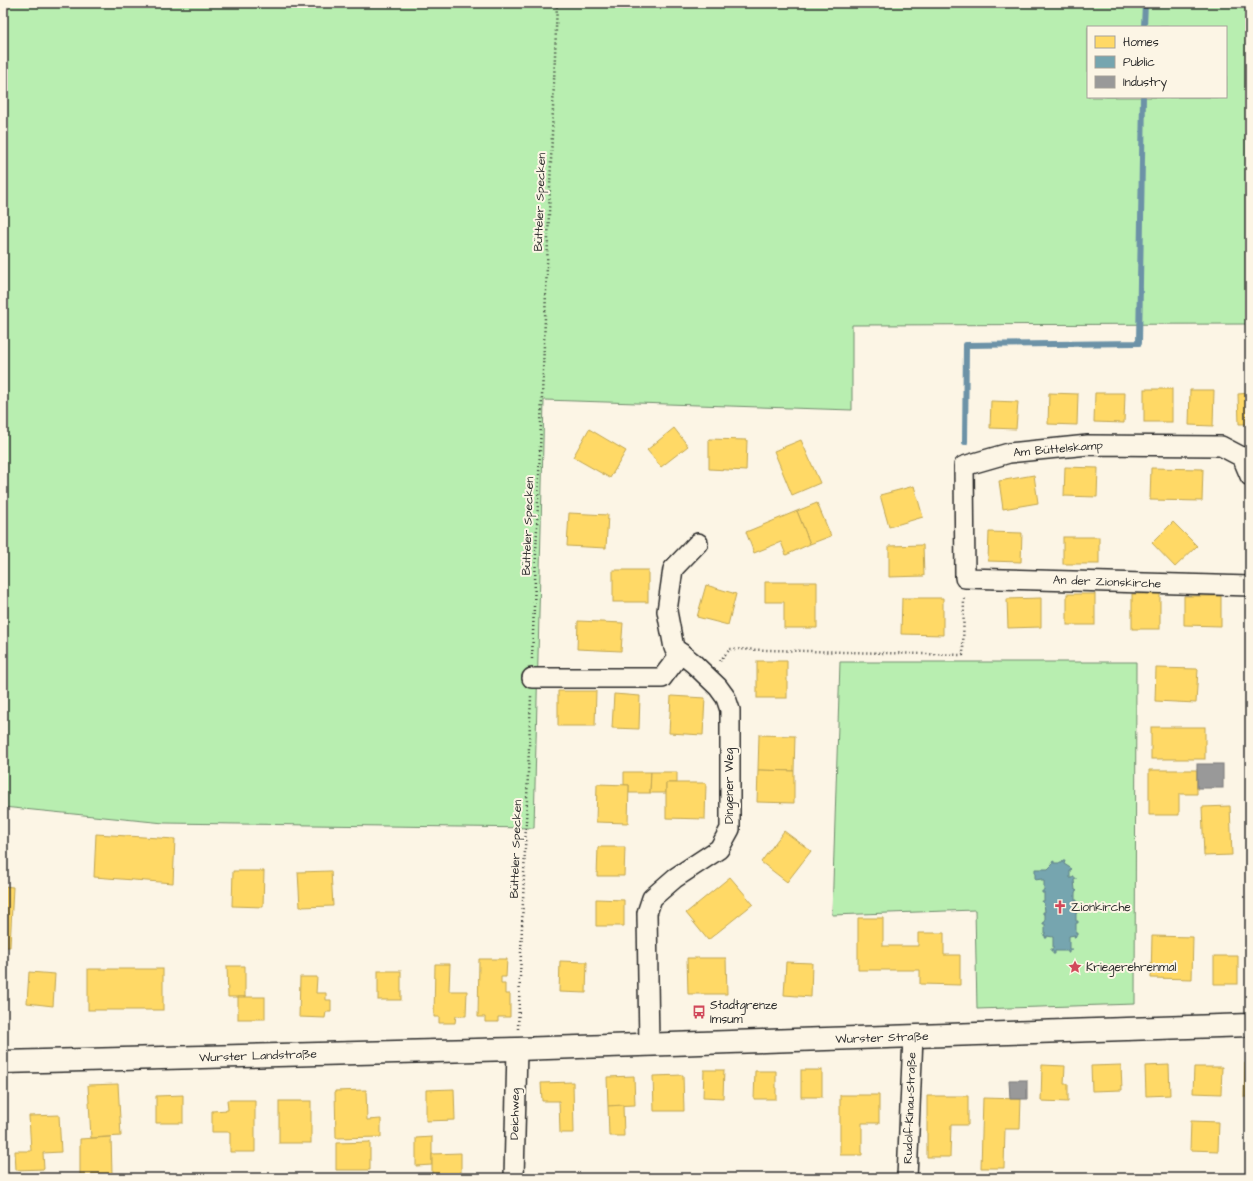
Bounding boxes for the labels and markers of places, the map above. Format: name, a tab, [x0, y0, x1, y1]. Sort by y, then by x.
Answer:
church icon: Zionkirche	[1052, 899, 1068, 915]
place label: Zionkirche	[1071, 899, 1131, 916]
place icon: Kriegerehrenmal	[1067, 959, 1083, 975]
place label: Kriegerehrenmal	[1086, 959, 1176, 977]
place label: Stadtgrenze Imsum	[710, 997, 778, 1028]
bus stop icon: Stadtgrenze Imsum	[691, 1004, 707, 1020]

